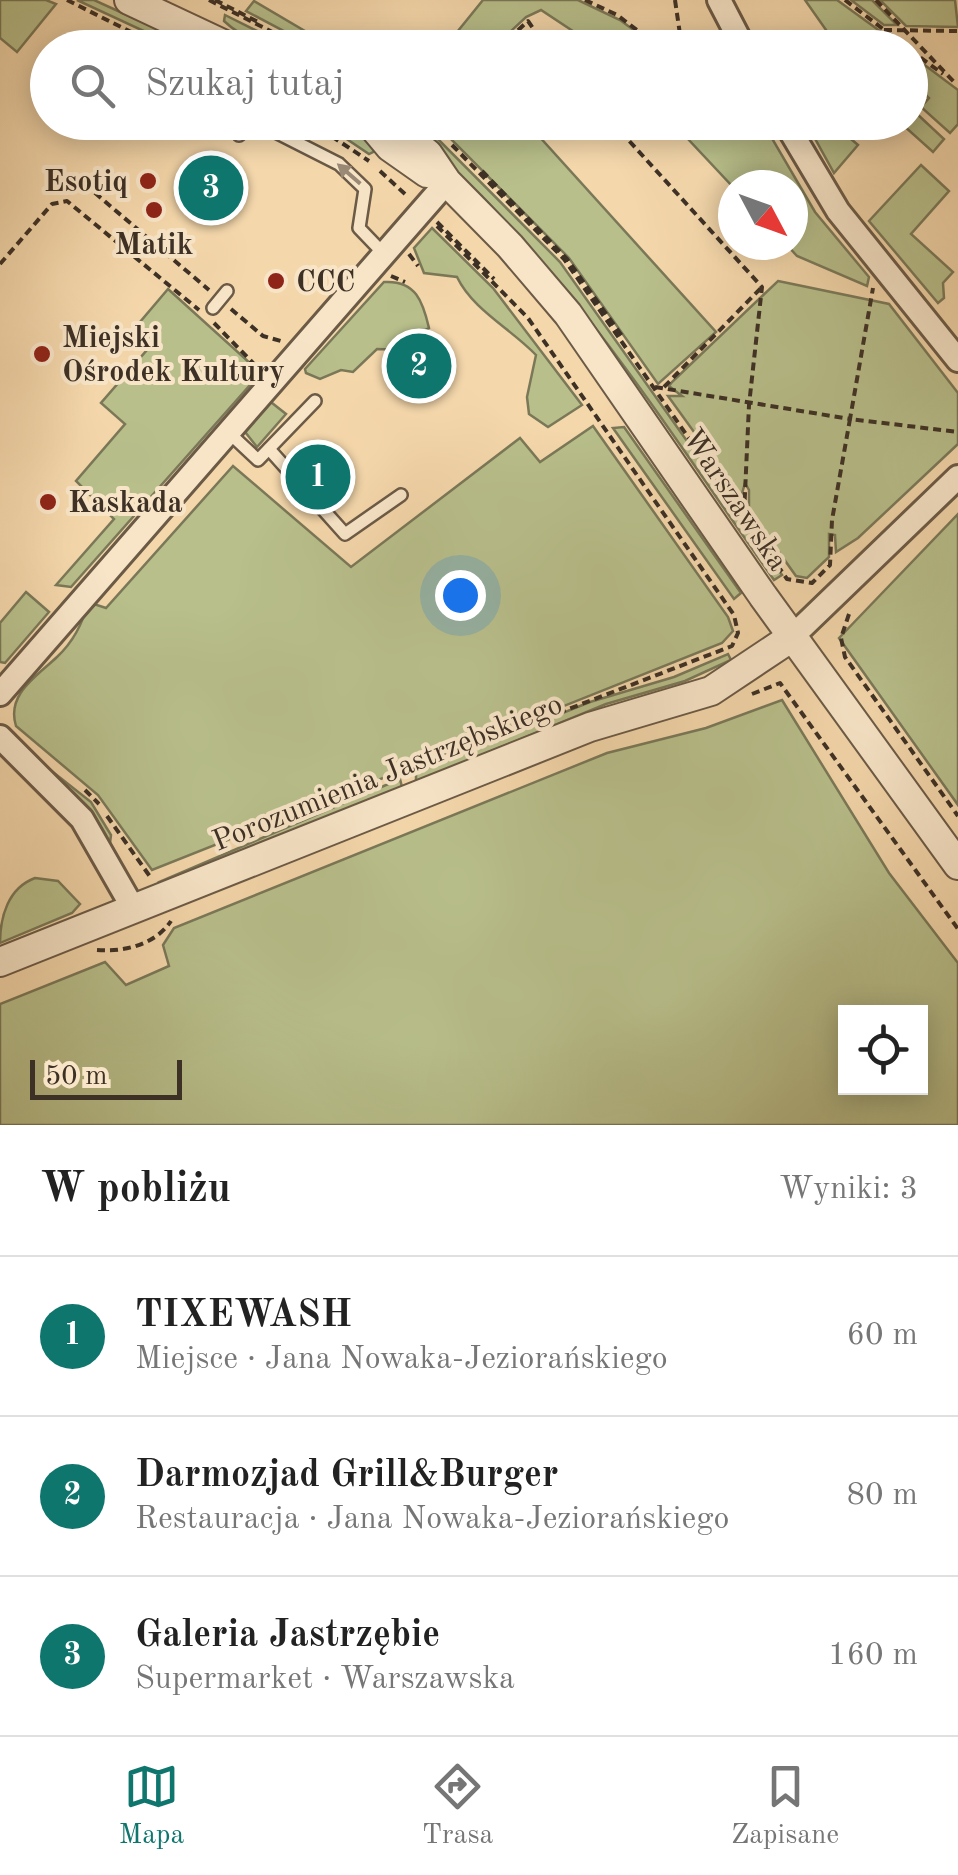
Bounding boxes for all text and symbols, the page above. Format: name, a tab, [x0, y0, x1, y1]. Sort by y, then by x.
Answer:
search box	[30, 30, 928, 140]
icon: search	[65, 58, 120, 113]
text: Szukaj tutaj	[145, 66, 345, 104]
pin: 3	[178, 150, 244, 226]
one-way arrow	[337, 164, 362, 186]
place label: Esotiq	[44, 168, 128, 198]
marker: Esotiq	[137, 170, 159, 192]
north arrow	[718, 170, 808, 260]
marker: Matik	[143, 199, 165, 221]
place label: Matik	[115, 231, 193, 261]
place label: CCC	[296, 268, 355, 298]
marker: CCC	[265, 270, 287, 292]
place label: Miejski Ośrodek Kultury	[62, 324, 285, 388]
pin: 2	[386, 328, 452, 404]
marker: Miejski Ośrodek Kultury	[31, 343, 53, 365]
street label: Warszawska	[676, 424, 793, 577]
pin: 1	[286, 440, 350, 514]
place label: Kaskada	[68, 489, 183, 519]
marker: Kaskada	[37, 491, 59, 513]
your location	[435, 570, 486, 621]
street label: Porozumienia Jastrzębskiego	[209, 690, 567, 858]
map controls	[838, 1005, 928, 1095]
button: locate	[838, 1005, 928, 1095]
scale bar	[30, 1055, 182, 1100]
text: 50 m	[45, 1063, 108, 1091]
text: W pobliżu	[40, 1169, 231, 1211]
text: Wyniki: 3	[779, 1174, 918, 1206]
text: TIXEWASH	[135, 1297, 352, 1335]
text: 1	[63, 1320, 82, 1352]
text: 60 m	[847, 1320, 918, 1352]
text: Miejsce · Jana Nowaka-Jeziorańskiego	[135, 1344, 668, 1376]
text: Darmozjad Grill&Burger	[135, 1457, 558, 1495]
text: 2	[63, 1480, 82, 1512]
text: 80 m	[847, 1480, 918, 1512]
text: Restauracja · Jana Nowaka-Jeziorańskiego	[135, 1504, 729, 1536]
text: Galeria Jastrzębie	[135, 1617, 440, 1655]
text: 3	[63, 1640, 82, 1672]
text: 160 m	[828, 1640, 918, 1672]
text: Supermarket · Warszawska	[135, 1664, 515, 1696]
tab: Mapa	[119, 1759, 184, 1854]
tab: Trasa	[422, 1759, 493, 1854]
tab: Zapisane	[731, 1759, 839, 1854]

